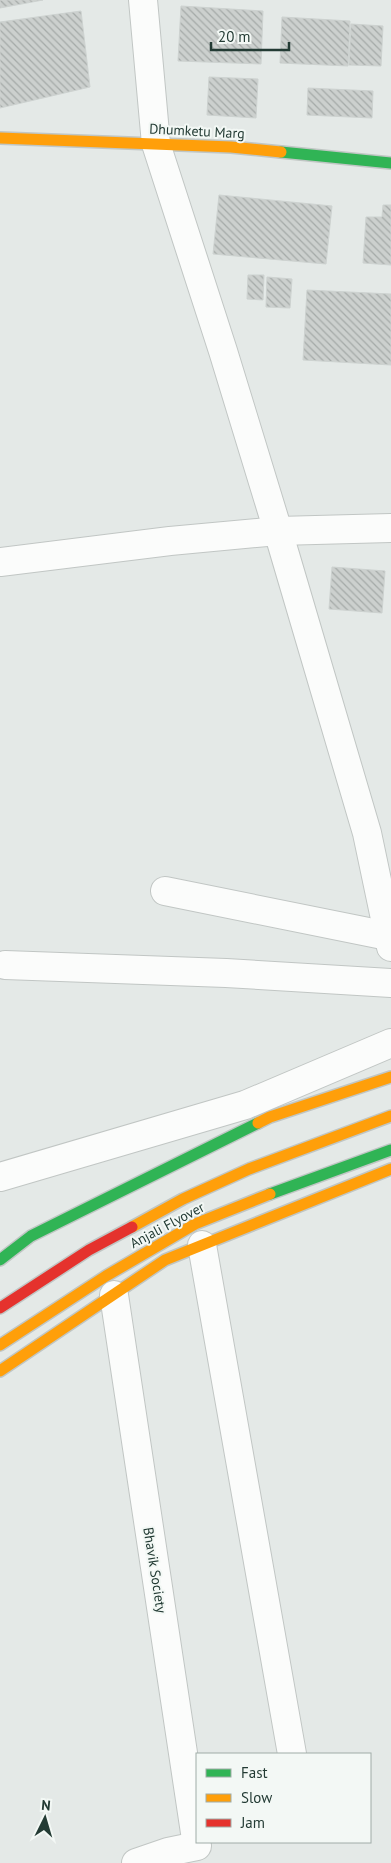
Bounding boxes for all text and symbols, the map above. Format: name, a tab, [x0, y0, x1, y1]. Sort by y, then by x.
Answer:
scale bar	[211, 20, 288, 52]
text: 20 m	[218, 27, 251, 46]
street label: Dhumketu Marg	[149, 120, 245, 142]
street label: Anjali Flyover	[127, 1198, 207, 1252]
street label: Bhavik Society	[139, 1526, 171, 1615]
legend	[196, 1753, 371, 1843]
text: Fast	[241, 1763, 268, 1782]
text: Slow	[241, 1788, 272, 1807]
north arrow	[20, 1793, 70, 1843]
text: N	[41, 1796, 52, 1814]
text: Jam	[240, 1813, 265, 1832]

